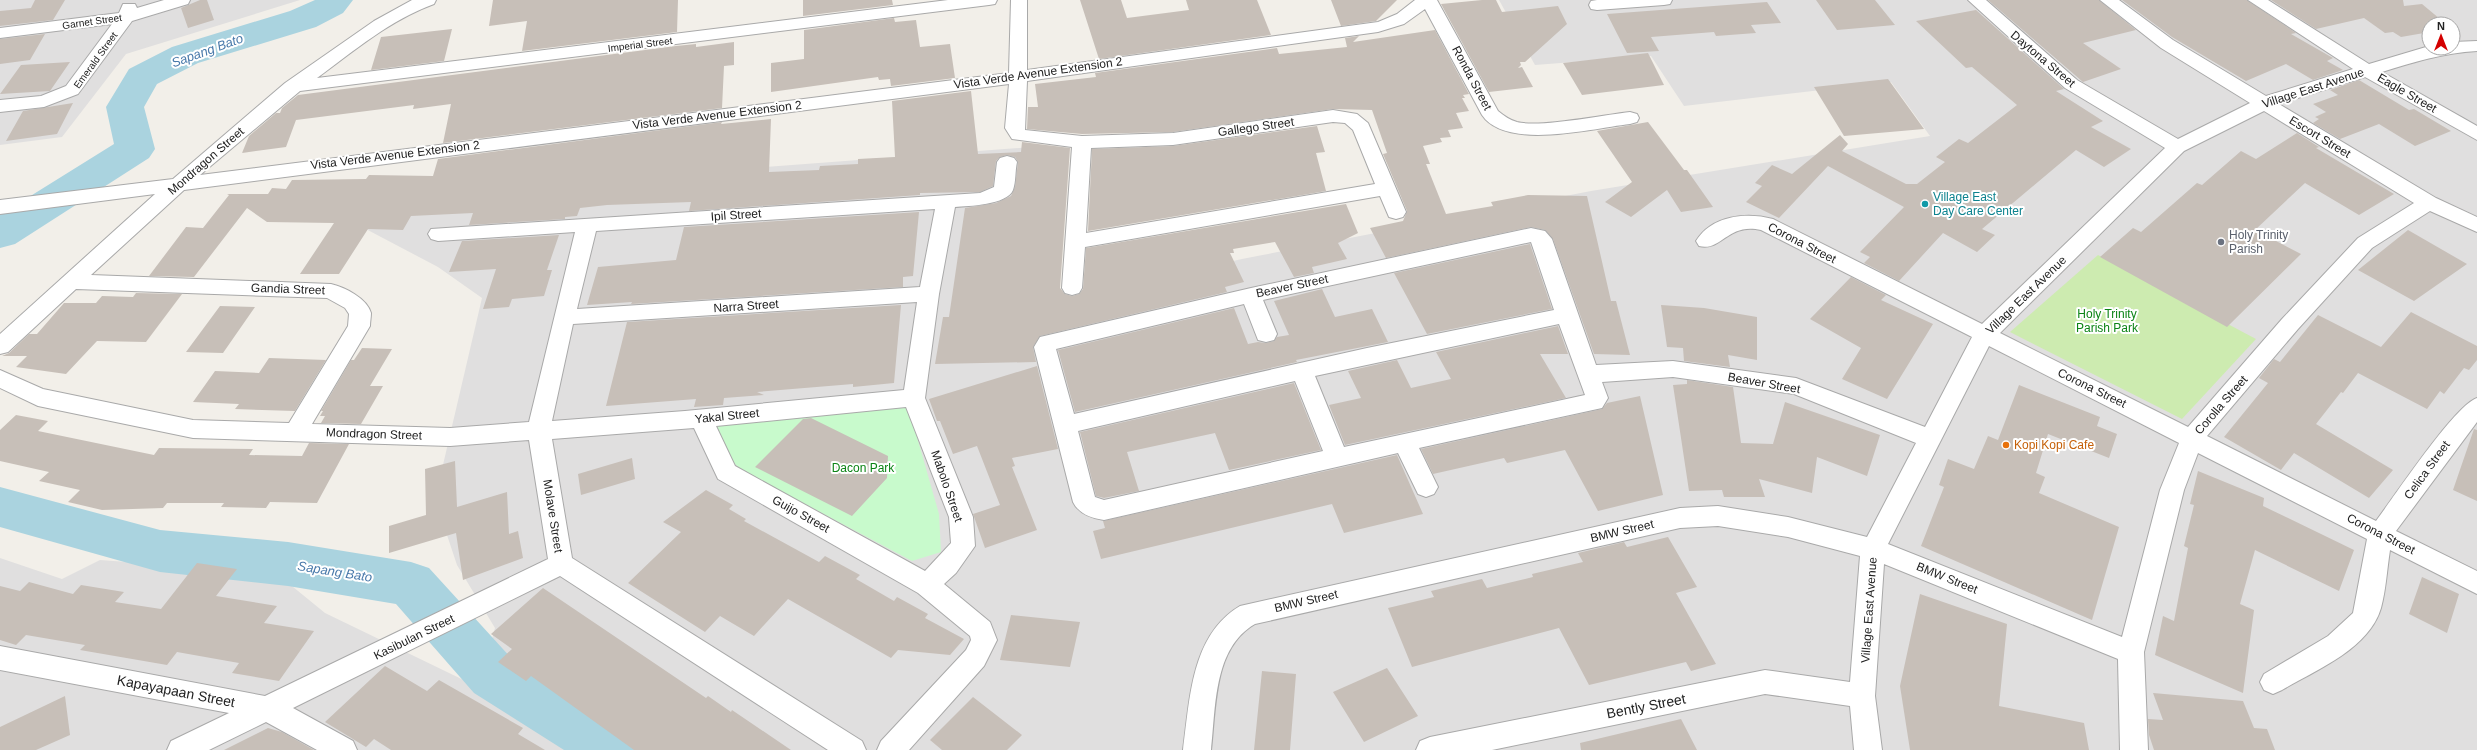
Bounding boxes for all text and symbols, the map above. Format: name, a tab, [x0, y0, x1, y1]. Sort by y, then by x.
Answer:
street label: Garnet Street	[62, 12, 123, 31]
north arrow	[2421, 16, 2461, 56]
text: N	[2437, 20, 2445, 32]
street label: Daytona Street	[2008, 28, 2079, 91]
street label: Emerald Street	[71, 30, 120, 91]
water label: Sapang Bato	[169, 31, 245, 70]
street label: Imperial Street	[607, 35, 673, 54]
street label: Ronda Street	[1449, 43, 1495, 113]
street label: Vista Verde Avenue Extension 2	[953, 54, 1124, 92]
street label: Village East Avenue	[2260, 65, 2366, 111]
street label: Eagle Street	[2375, 70, 2440, 116]
street label: Vista Verde Avenue Extension 2	[632, 98, 803, 132]
street label: Escort Street	[2287, 113, 2354, 161]
street label: Gallego Street	[1217, 115, 1296, 139]
street label: Mondragon Street	[165, 124, 247, 198]
street label: Vista Verde Avenue Extension 2	[310, 138, 481, 172]
place label: Village East Day Care Center	[1933, 190, 2023, 218]
marker: Village East Day Care Center	[1920, 199, 1930, 209]
street label: Ipil Street	[710, 206, 762, 224]
street label: Corona Street	[1766, 220, 1839, 266]
place label: Holy Trinity Parish	[2229, 228, 2288, 256]
marker: Holy Trinity Parish	[2216, 237, 2226, 247]
street label: Village East Avenue	[1983, 253, 2069, 337]
street label: Beaver Street	[1255, 271, 1330, 300]
street label: Gandia Street	[251, 281, 326, 297]
street label: Narra Street	[713, 297, 780, 315]
park label: Holy Trinity Parish Park	[2076, 307, 2139, 335]
street label: Corona Street	[2055, 365, 2129, 411]
street label: Beaver Street	[1727, 370, 1802, 396]
street label: Corolla Street	[2192, 372, 2251, 437]
street label: Yakal Street	[694, 406, 760, 426]
street label: Mondragon Street	[326, 425, 423, 443]
place label: Kopi Kopi Cafe	[2014, 438, 2094, 452]
street label: Celica Street	[2401, 438, 2453, 502]
marker: Kopi Kopi Cafe	[2001, 440, 2011, 450]
street label: Mabolo Street	[928, 448, 966, 524]
park label: Dacon Park	[832, 461, 895, 475]
street label: Molave Street	[540, 478, 566, 554]
street label: Guijo Street	[770, 493, 833, 536]
street label: Corona Street	[2345, 511, 2418, 557]
street label: BMW Street	[1589, 517, 1656, 545]
street label: Village East Avenue	[1858, 556, 1880, 664]
water label: Sapang Bato	[297, 558, 373, 585]
street label: BMW Street	[1914, 559, 1980, 597]
street label: BMW Street	[1273, 587, 1340, 615]
street label: Kasibulan Street	[371, 611, 457, 663]
street label: Kapayapaan Street	[116, 672, 236, 710]
street label: Bently Street	[1605, 690, 1687, 722]

